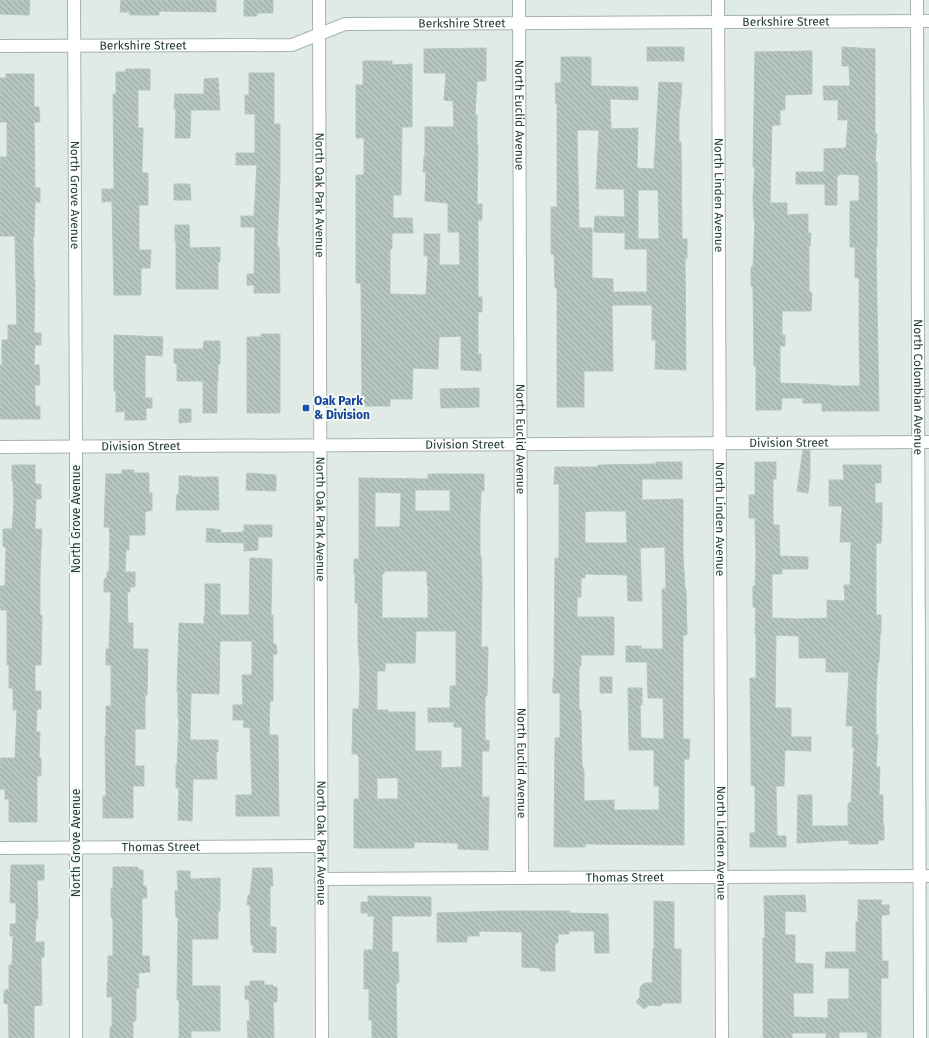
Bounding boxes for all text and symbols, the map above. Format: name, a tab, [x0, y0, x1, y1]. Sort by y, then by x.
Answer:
street label: Berkshire Street	[742, 15, 830, 29]
street label: Berkshire Street	[418, 16, 506, 31]
street label: Berkshire Street	[99, 38, 187, 53]
street label: North Euclid Avenue	[512, 60, 527, 170]
street label: North Oak Park Avenue	[312, 132, 327, 258]
street label: North Linden Avenue	[712, 138, 726, 252]
street label: North Grove Avenue	[68, 141, 82, 249]
street label: North Colombian Avenue	[911, 319, 925, 455]
street label: North Euclid Avenue	[513, 384, 528, 494]
place label: Oak Park & Division	[314, 394, 370, 422]
marker: Oak Park & Division	[301, 403, 311, 413]
street label: Division Street	[749, 436, 829, 450]
street label: Division Street	[425, 437, 505, 452]
street label: Division Street	[101, 439, 181, 453]
street label: North Oak Park Avenue	[313, 456, 328, 582]
street label: North Linden Avenue	[713, 462, 727, 576]
street label: North Grove Avenue	[69, 465, 83, 573]
street label: North Euclid Avenue	[514, 708, 529, 818]
street label: North Oak Park Avenue	[314, 780, 329, 906]
street label: North Linden Avenue	[714, 786, 728, 900]
street label: North Grove Avenue	[69, 789, 83, 897]
street label: Thomas Street	[122, 840, 201, 854]
street label: Thomas Street	[586, 870, 665, 885]

